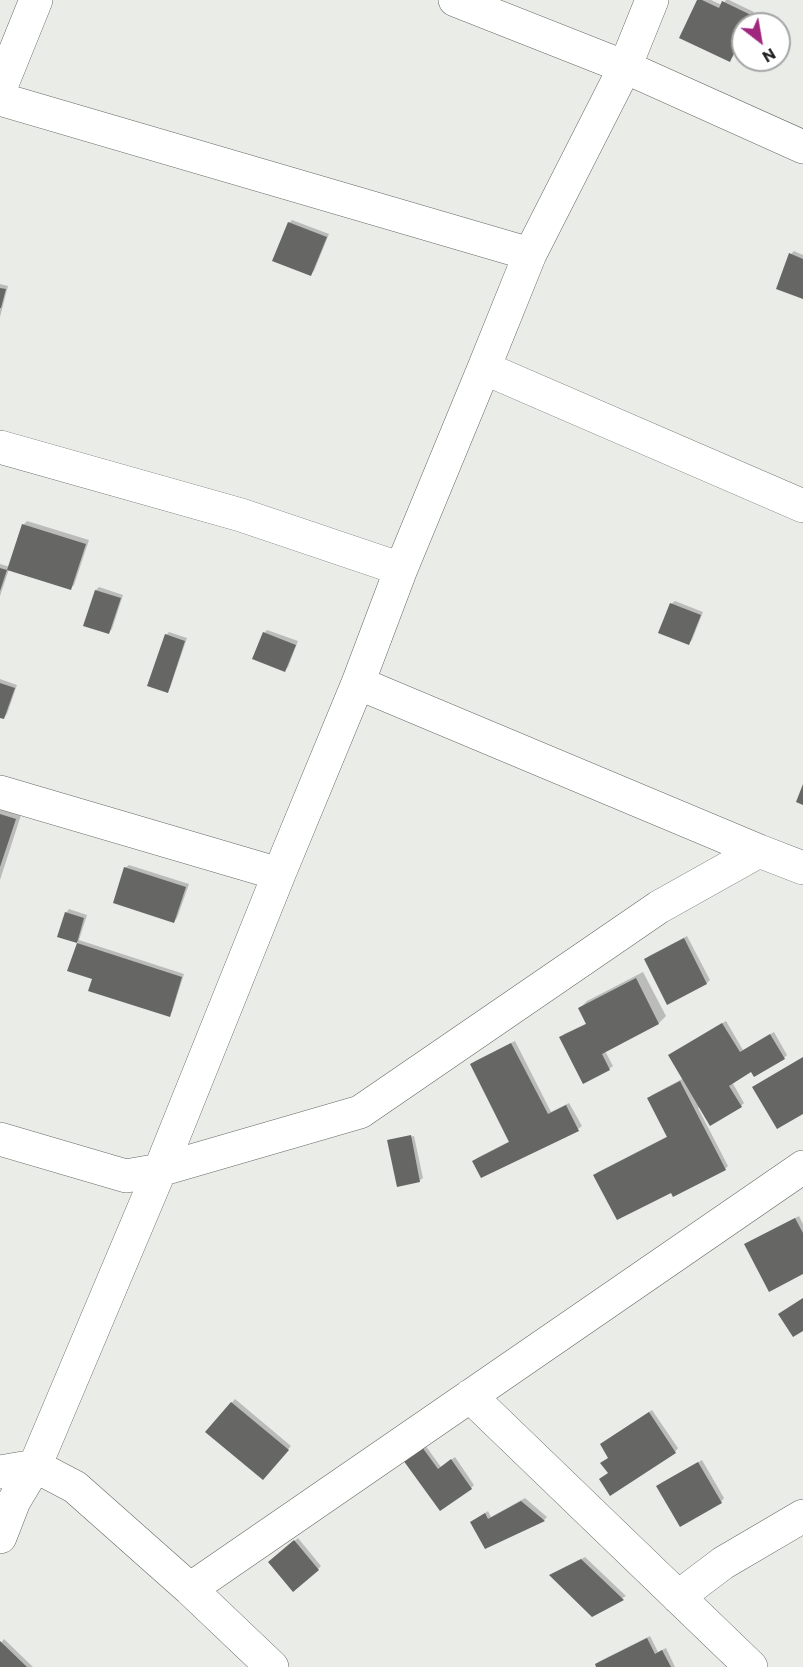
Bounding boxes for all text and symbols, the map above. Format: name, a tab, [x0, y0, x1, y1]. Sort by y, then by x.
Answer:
north arrow	[731, 12, 791, 72]
text: N	[759, 45, 780, 67]

